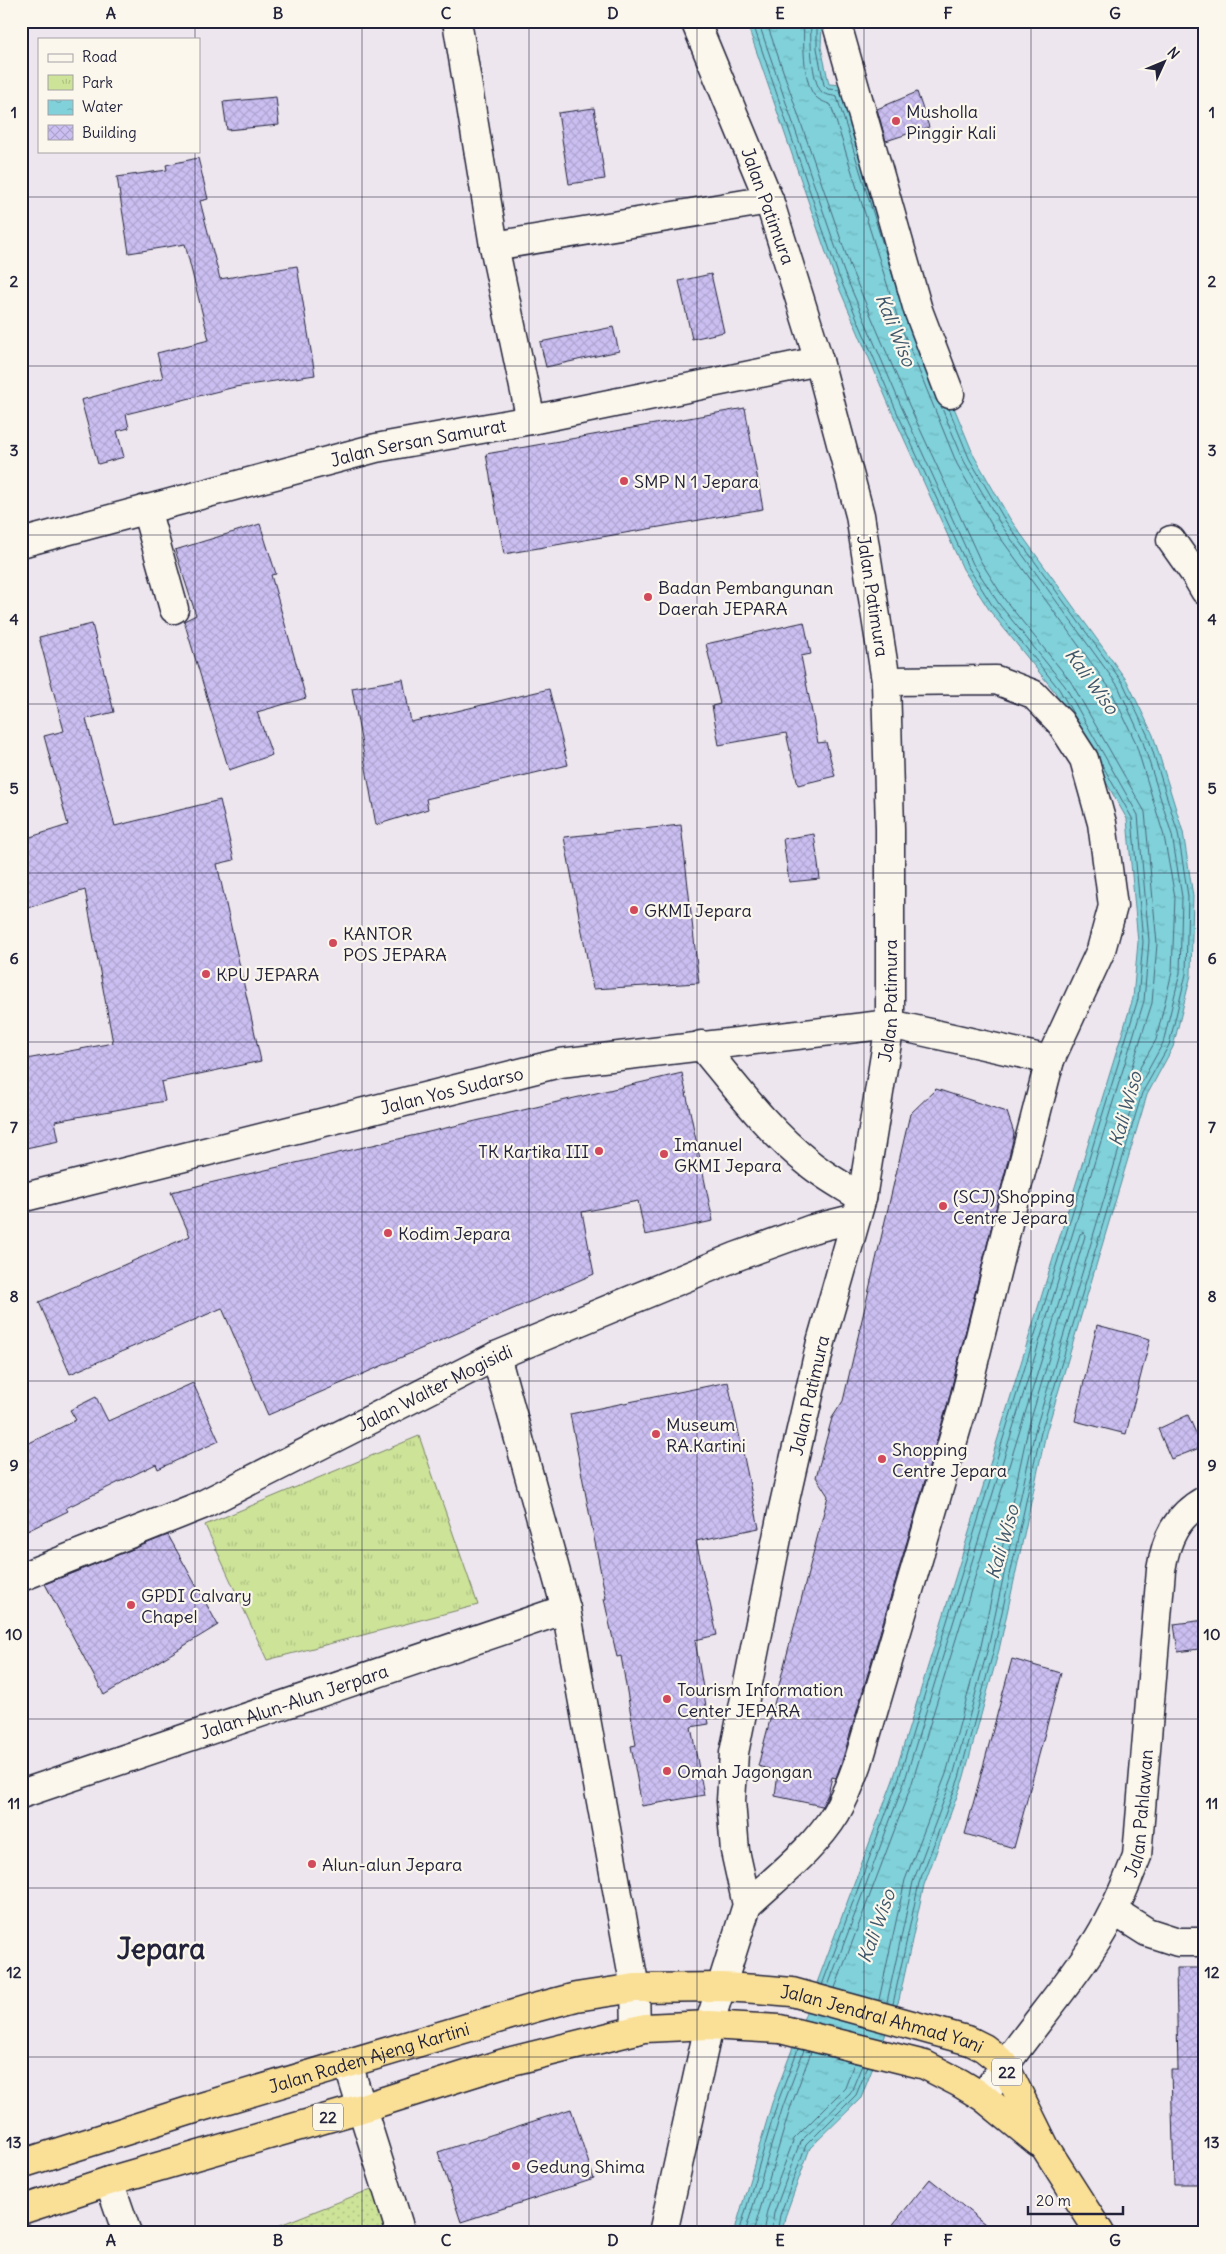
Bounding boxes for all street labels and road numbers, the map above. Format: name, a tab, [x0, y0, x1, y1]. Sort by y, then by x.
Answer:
street label: Jalan Patimura	[736, 144, 800, 268]
street label: Jalan Sersan Samurat	[328, 413, 508, 471]
street label: Jalan Patimura	[852, 534, 894, 658]
street label: Jalan Patimura	[873, 939, 902, 1063]
street label: Jalan Yos Sudarso	[378, 1061, 526, 1119]
street label: Jalan Patimura	[784, 1332, 834, 1458]
street label: Jalan Walter Mogisidi	[352, 1339, 515, 1436]
street label: Jalan Alun-Alun Jerpara	[196, 1659, 391, 1744]
street label: Jalan Pahlawan	[1118, 1748, 1157, 1881]
street label: Jalan Jendral Ahmad Yani	[779, 1980, 988, 2058]
street label: Jalan Raden Ajeng Kartini	[266, 2016, 472, 2098]
road number: 22	[992, 2058, 1022, 2086]
road number: 22	[313, 2104, 343, 2130]

